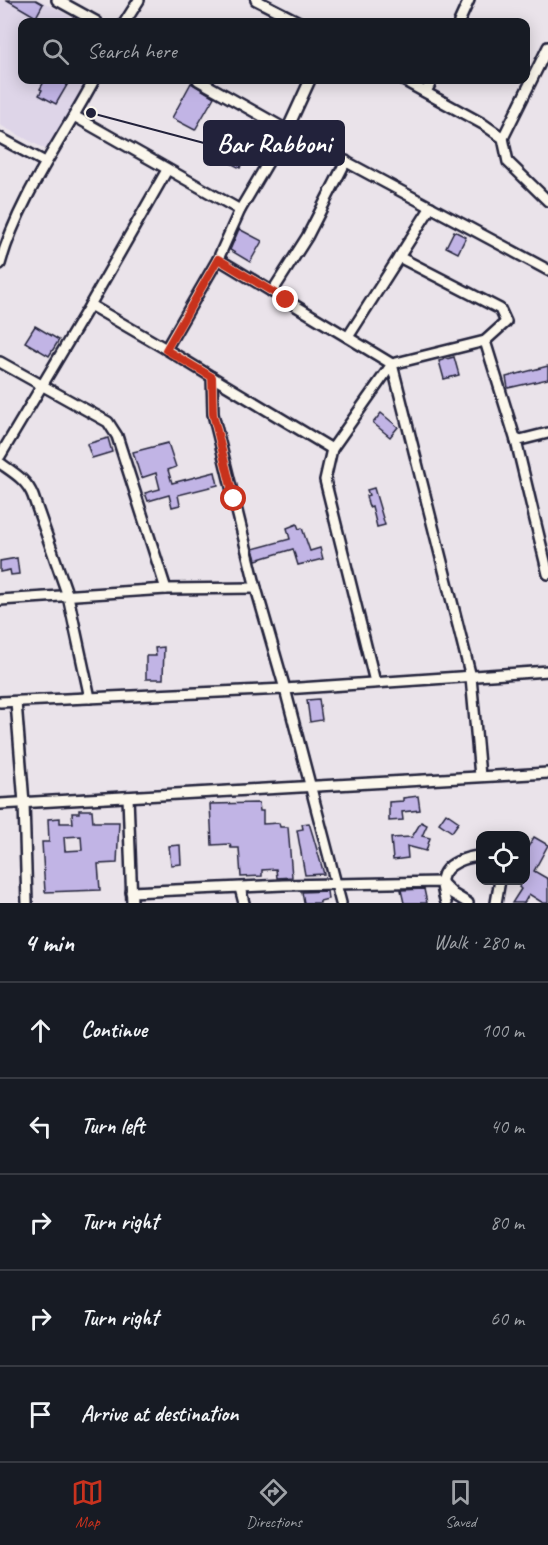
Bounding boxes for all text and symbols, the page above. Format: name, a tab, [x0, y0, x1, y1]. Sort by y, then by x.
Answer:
search box	[18, 18, 530, 84]
icon: search	[39, 35, 72, 68]
text: Search here	[87, 37, 177, 65]
callout: Bar Rabboni	[204, 121, 344, 165]
text: Bar Rabboni	[217, 127, 335, 160]
route end	[272, 286, 298, 312]
route start	[220, 485, 246, 511]
map controls	[476, 831, 530, 885]
button: locate	[476, 831, 530, 885]
text: 4 min	[24, 926, 74, 959]
text: Walk · 280 m	[434, 930, 524, 955]
icon: ahead	[24, 1014, 57, 1047]
text: Continue	[81, 1016, 147, 1044]
text: 100 m	[481, 1018, 524, 1043]
icon: left	[24, 1110, 57, 1143]
text: Turn left	[81, 1112, 145, 1140]
text: 40 m	[490, 1114, 524, 1139]
icon: right	[24, 1206, 57, 1239]
text: Turn right	[81, 1208, 158, 1236]
text: 80 m	[490, 1210, 524, 1235]
icon: right	[24, 1302, 57, 1335]
text: Turn right	[81, 1304, 158, 1332]
text: 60 m	[490, 1306, 524, 1331]
icon: arrive	[24, 1398, 57, 1431]
text: Arrive at destination	[81, 1400, 238, 1428]
tab: Map	[71, 1476, 104, 1532]
tab: Directions	[246, 1476, 302, 1532]
tab: Saved	[444, 1476, 477, 1532]

